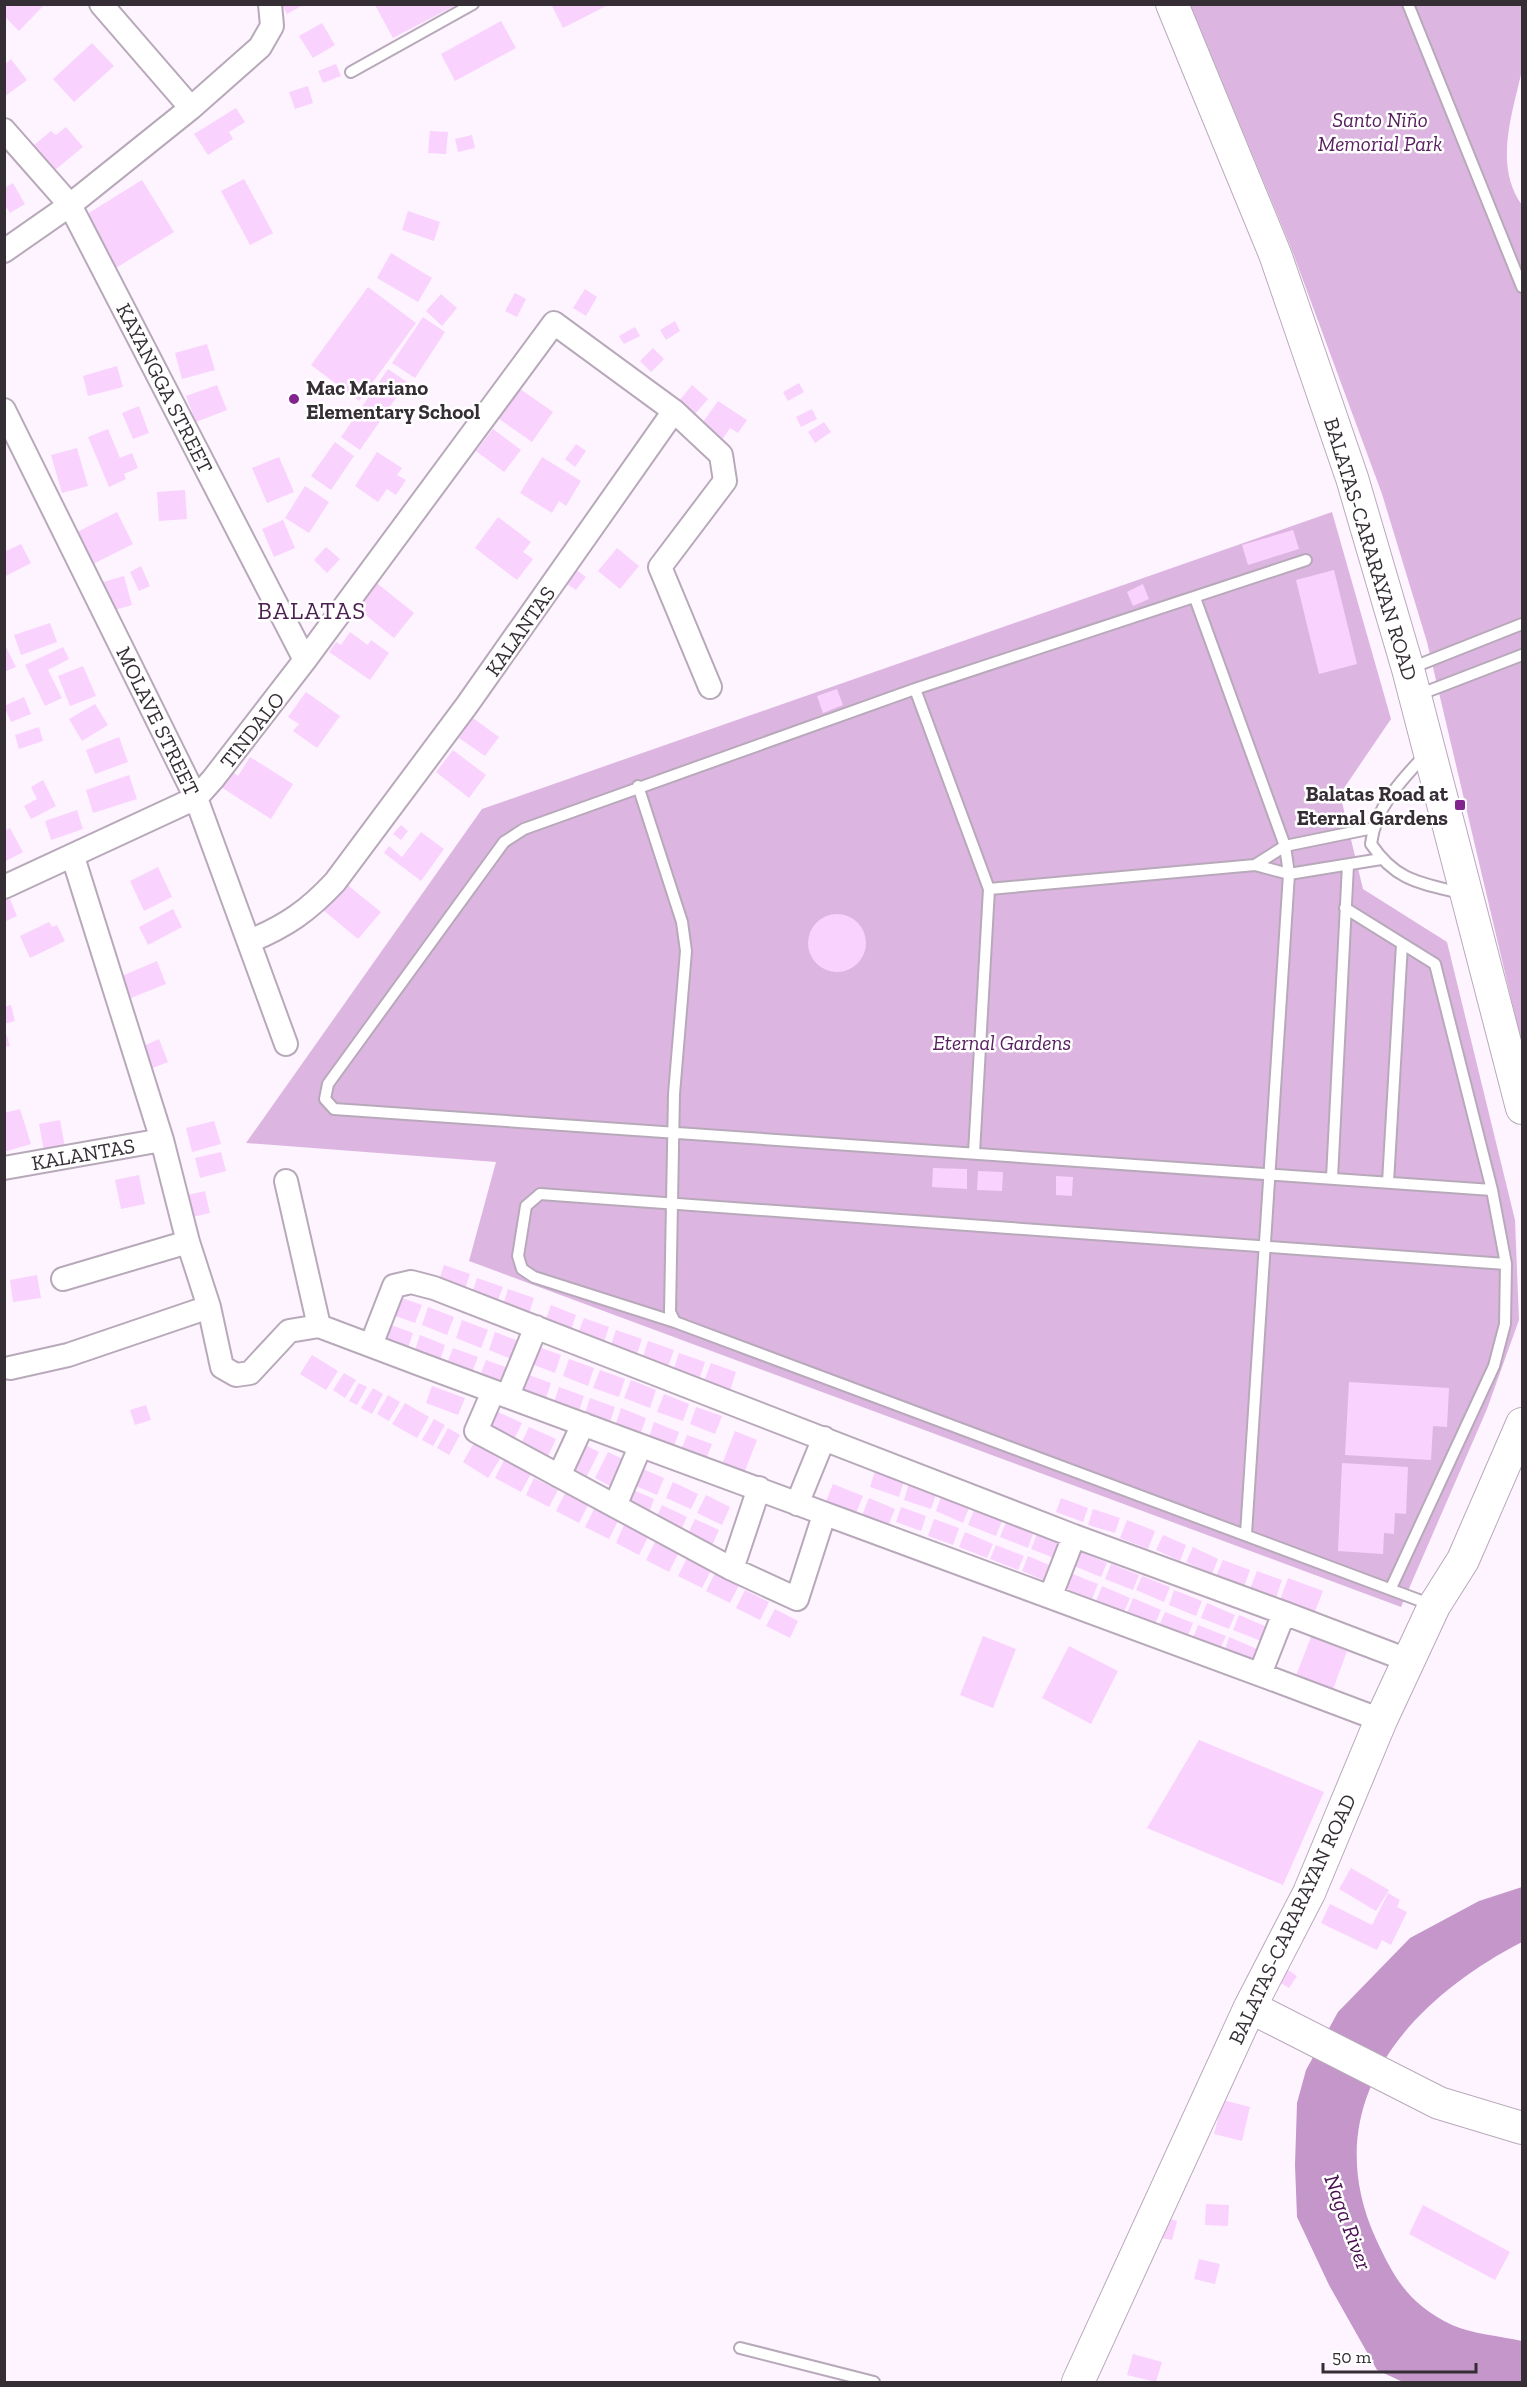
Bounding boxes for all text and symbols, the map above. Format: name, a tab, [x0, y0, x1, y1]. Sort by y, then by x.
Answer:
park label: Santo Niño Memorial Park	[1318, 107, 1442, 156]
street label: KAYANGGA STREET	[111, 299, 219, 477]
place label: Mac Mariano Elementary School	[306, 375, 480, 424]
marker: Mac Mariano Elementary School	[287, 392, 301, 406]
street label: BALATAS-CARARAYAN ROAD	[1319, 415, 1423, 683]
street label: KALANTAS	[480, 581, 560, 681]
district label: BALATAS	[257, 596, 367, 625]
street label: MOLAVE STREET	[111, 642, 205, 800]
street label: TINDALO	[214, 687, 290, 773]
place label: Balatas Road at Eternal Gardens	[1296, 781, 1449, 830]
marker: Balatas Road at Eternal Gardens	[1453, 798, 1467, 812]
park label: Eternal Gardens	[933, 1030, 1071, 1055]
street label: KALANTAS	[29, 1133, 137, 1175]
street label: BALATAS-CARARAYAN ROAD	[1223, 1790, 1361, 2048]
water label: Naga River	[1318, 2171, 1378, 2274]
scale bar	[1323, 2336, 1476, 2374]
text: 50 m	[1332, 2346, 1372, 2368]

